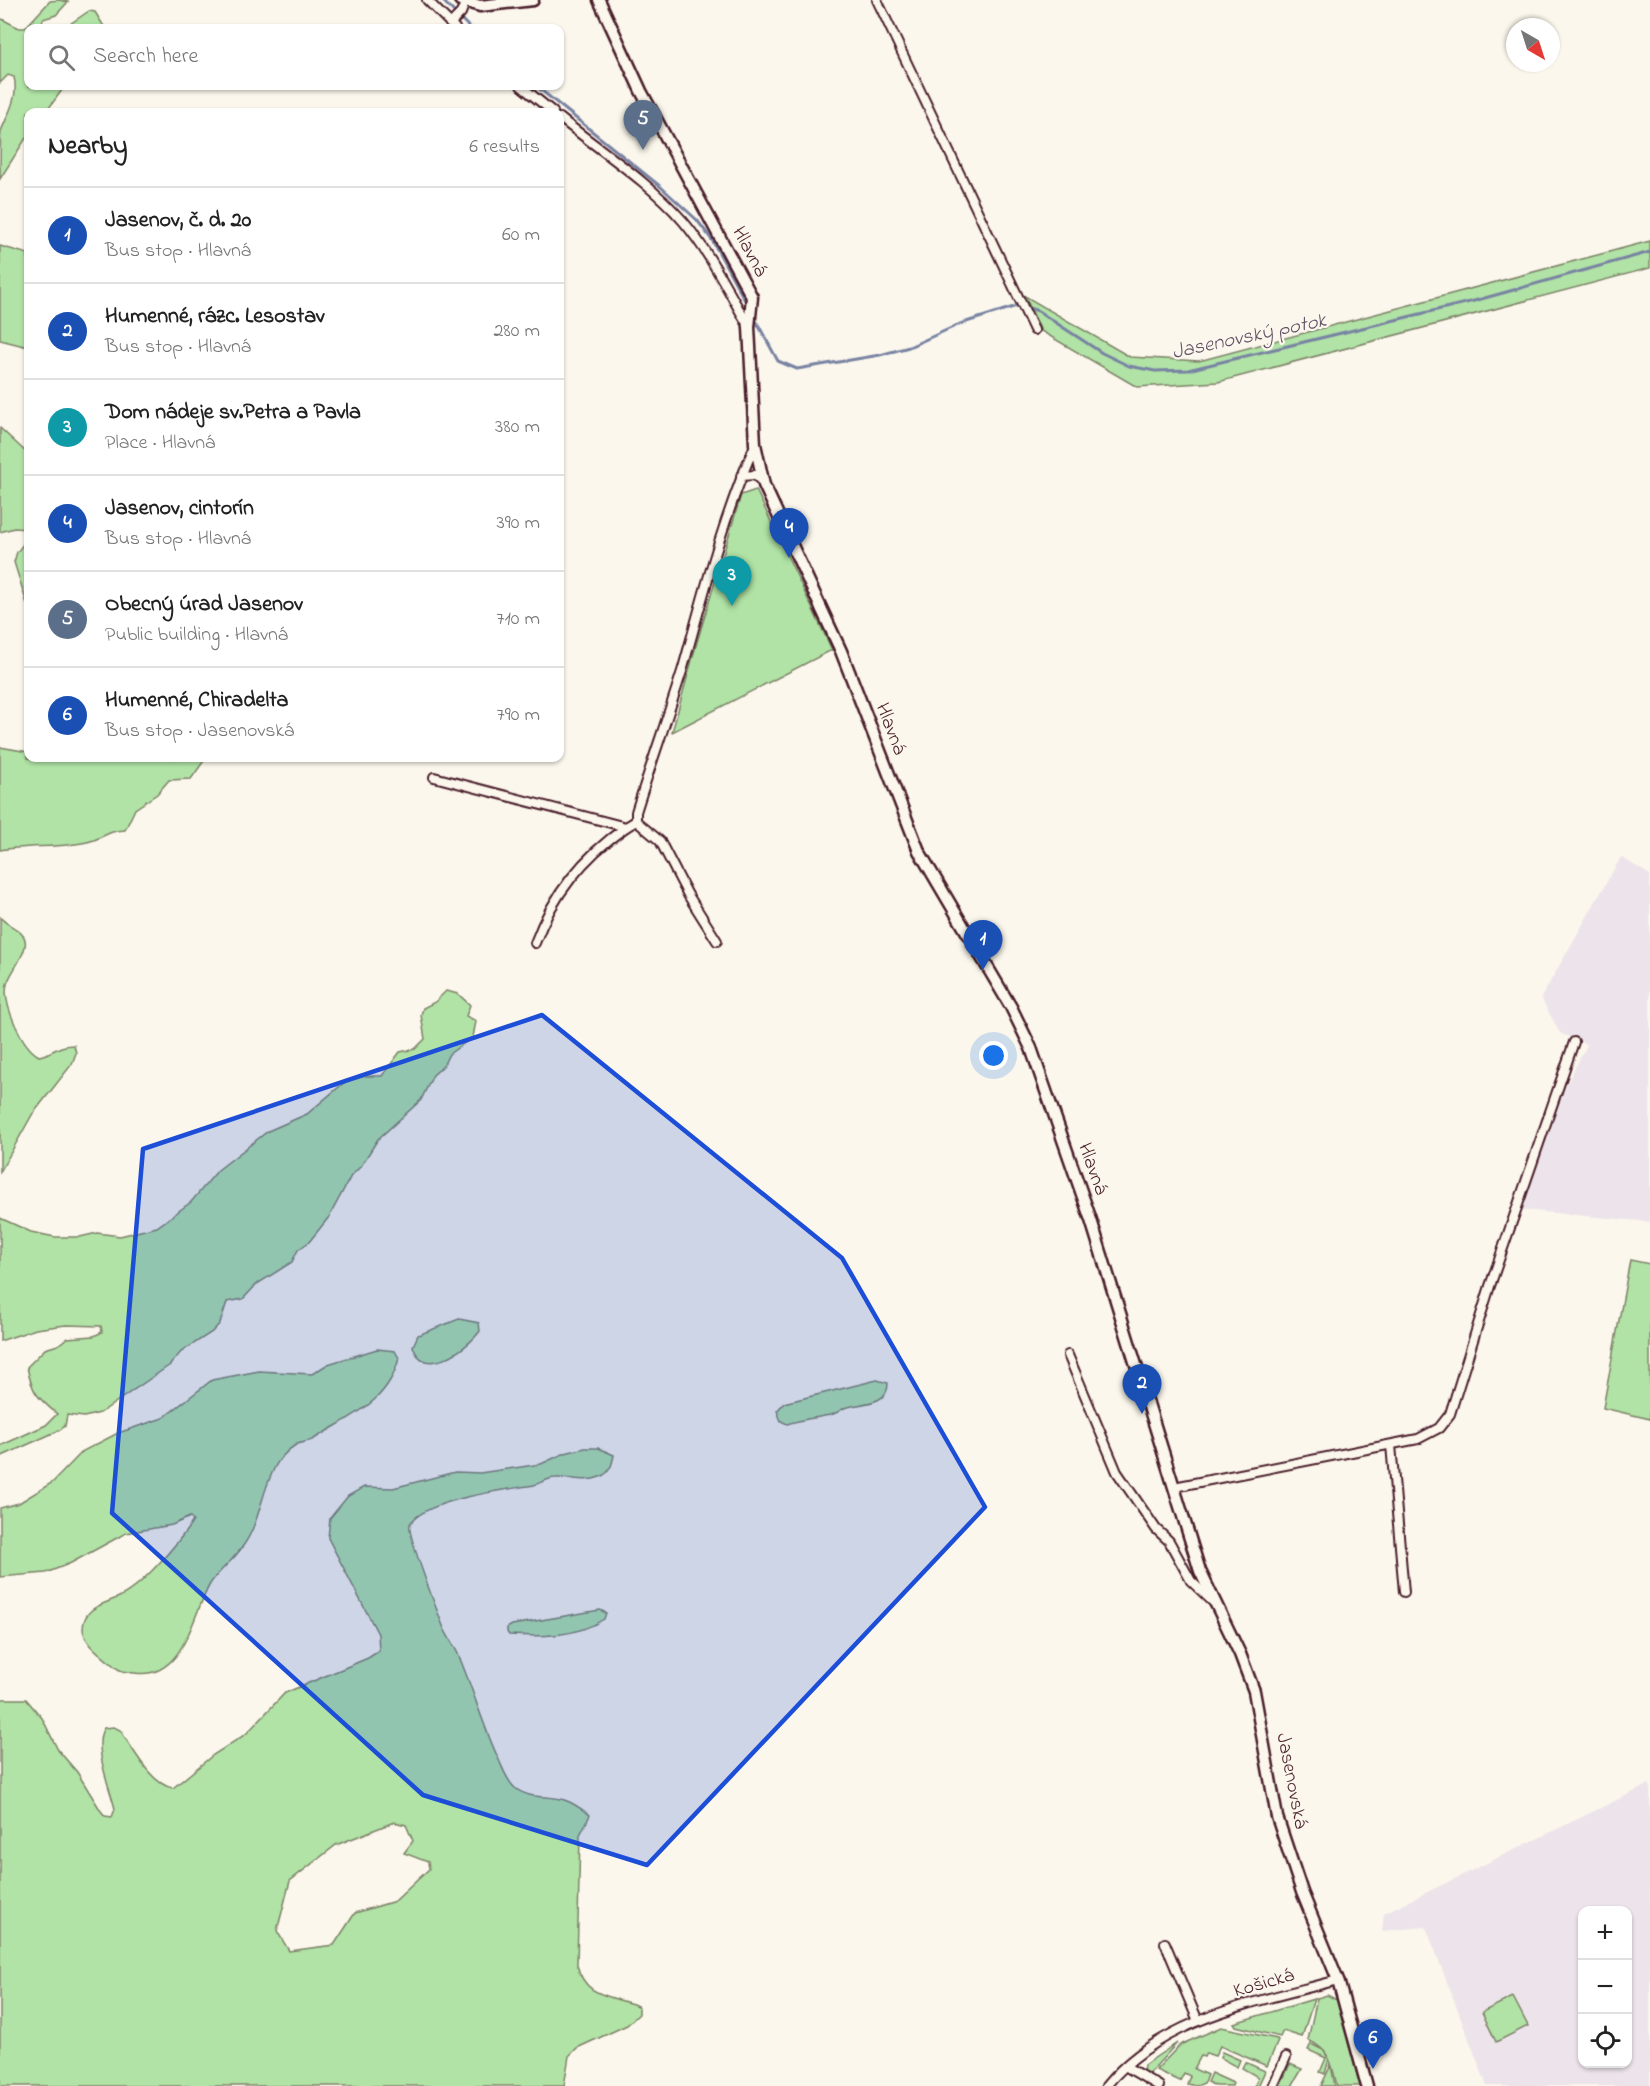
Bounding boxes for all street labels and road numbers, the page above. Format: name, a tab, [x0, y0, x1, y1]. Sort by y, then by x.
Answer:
street label: Hlavná	[724, 222, 774, 282]
street label: Hlavná	[867, 699, 913, 759]
street label: Hlavná	[1069, 1139, 1115, 1199]
street label: Jasenovská	[1268, 1731, 1314, 1831]
street label: Košická	[1230, 1962, 1298, 2006]

